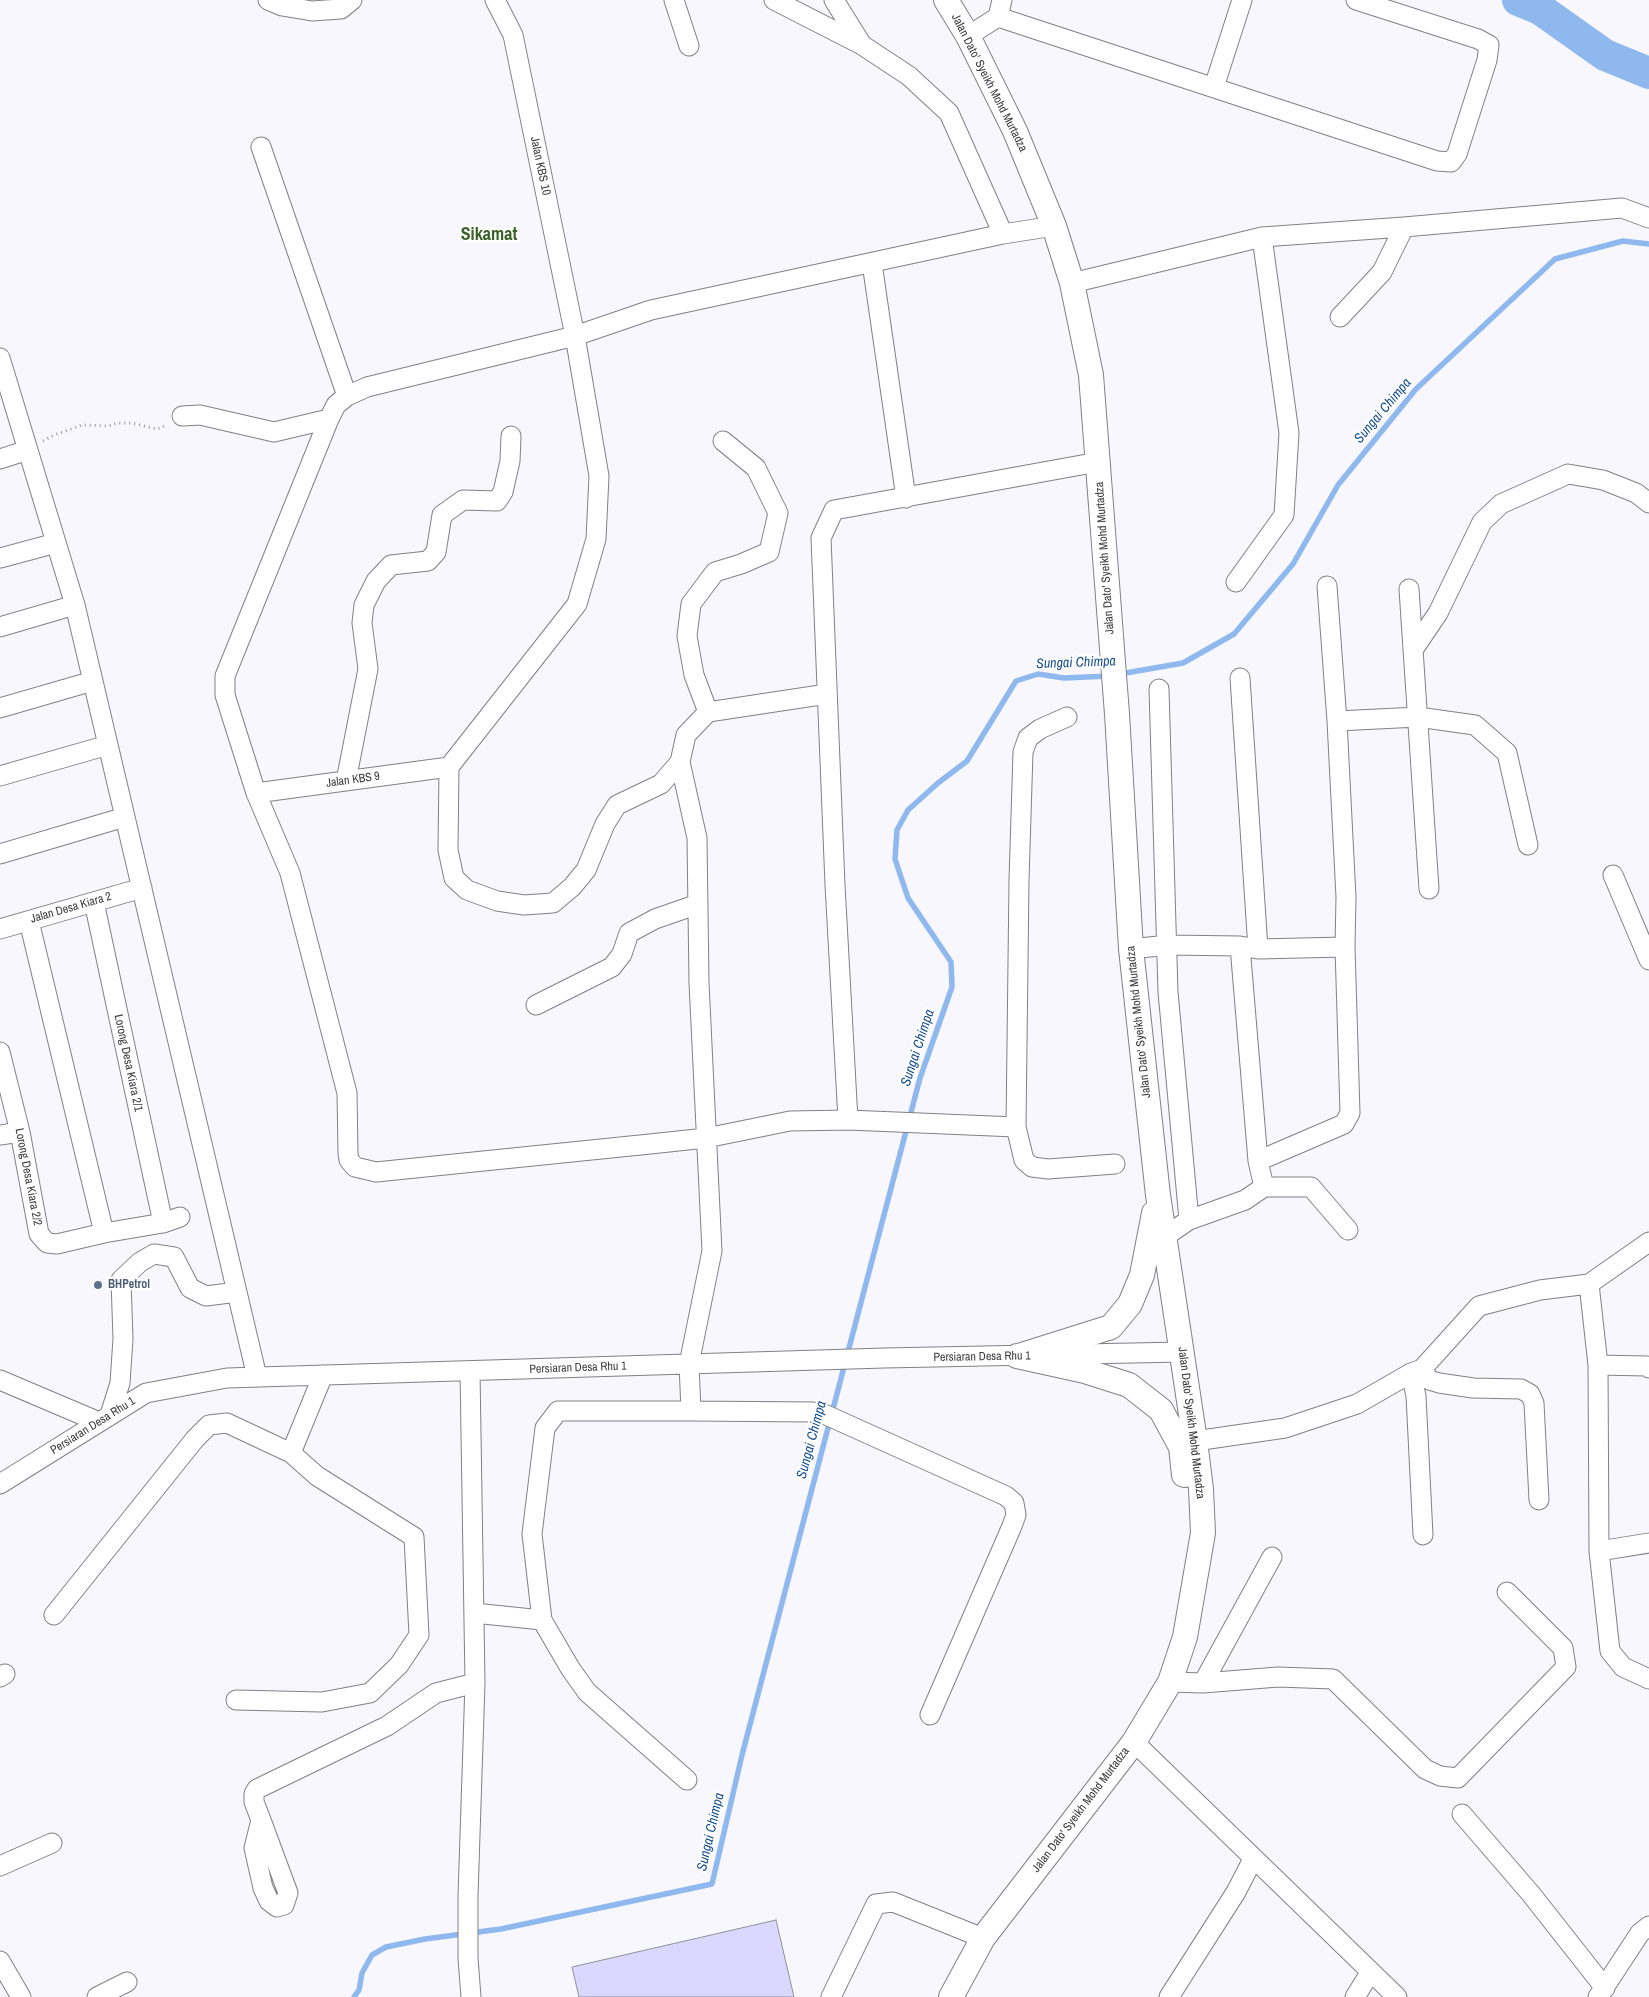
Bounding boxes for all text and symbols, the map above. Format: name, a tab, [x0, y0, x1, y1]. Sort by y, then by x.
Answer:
street label: Jalan Dato' Syeikh Mohd Murtadza	[948, 12, 1030, 154]
street label: Jalan KBS 10	[527, 135, 553, 197]
district label: Sikamat	[461, 224, 517, 246]
water label: Sungai Chimpa	[1351, 375, 1415, 447]
street label: Jalan Dato' Syeikh Mohd Murtadza	[1092, 481, 1118, 635]
water label: Sungai Chimpa	[1036, 653, 1116, 673]
street label: Jalan KBS 9	[325, 769, 381, 791]
street label: Jalan Desa Kiara 2	[29, 890, 113, 926]
street label: Jalan Dato' Syeikh Mohd Murtadza	[1124, 945, 1154, 1099]
water label: Sungai Chimpa	[898, 1007, 938, 1089]
street label: Lorong Desa Kiara 2/1	[111, 1013, 145, 1113]
street label: Lorong Desa Kiara 2/2	[11, 1127, 45, 1227]
place label: BHPetrol	[108, 1278, 150, 1292]
marker: BHPetrol	[92, 1279, 104, 1291]
street label: Jalan Dato' Syeikh Mohd Murtadza	[1175, 1346, 1207, 1500]
street label: Persiaran Desa Rhu 1	[933, 1349, 1031, 1365]
street label: Persiaran Desa Rhu 1	[529, 1359, 627, 1377]
street label: Persiaran Desa Rhu 1	[48, 1394, 138, 1458]
water label: Sungai Chimpa	[794, 1399, 830, 1481]
street label: Jalan Dato' Syeikh Mohd Murtadza	[1029, 1745, 1133, 1875]
water label: Sungai Chimpa	[694, 1791, 728, 1873]

